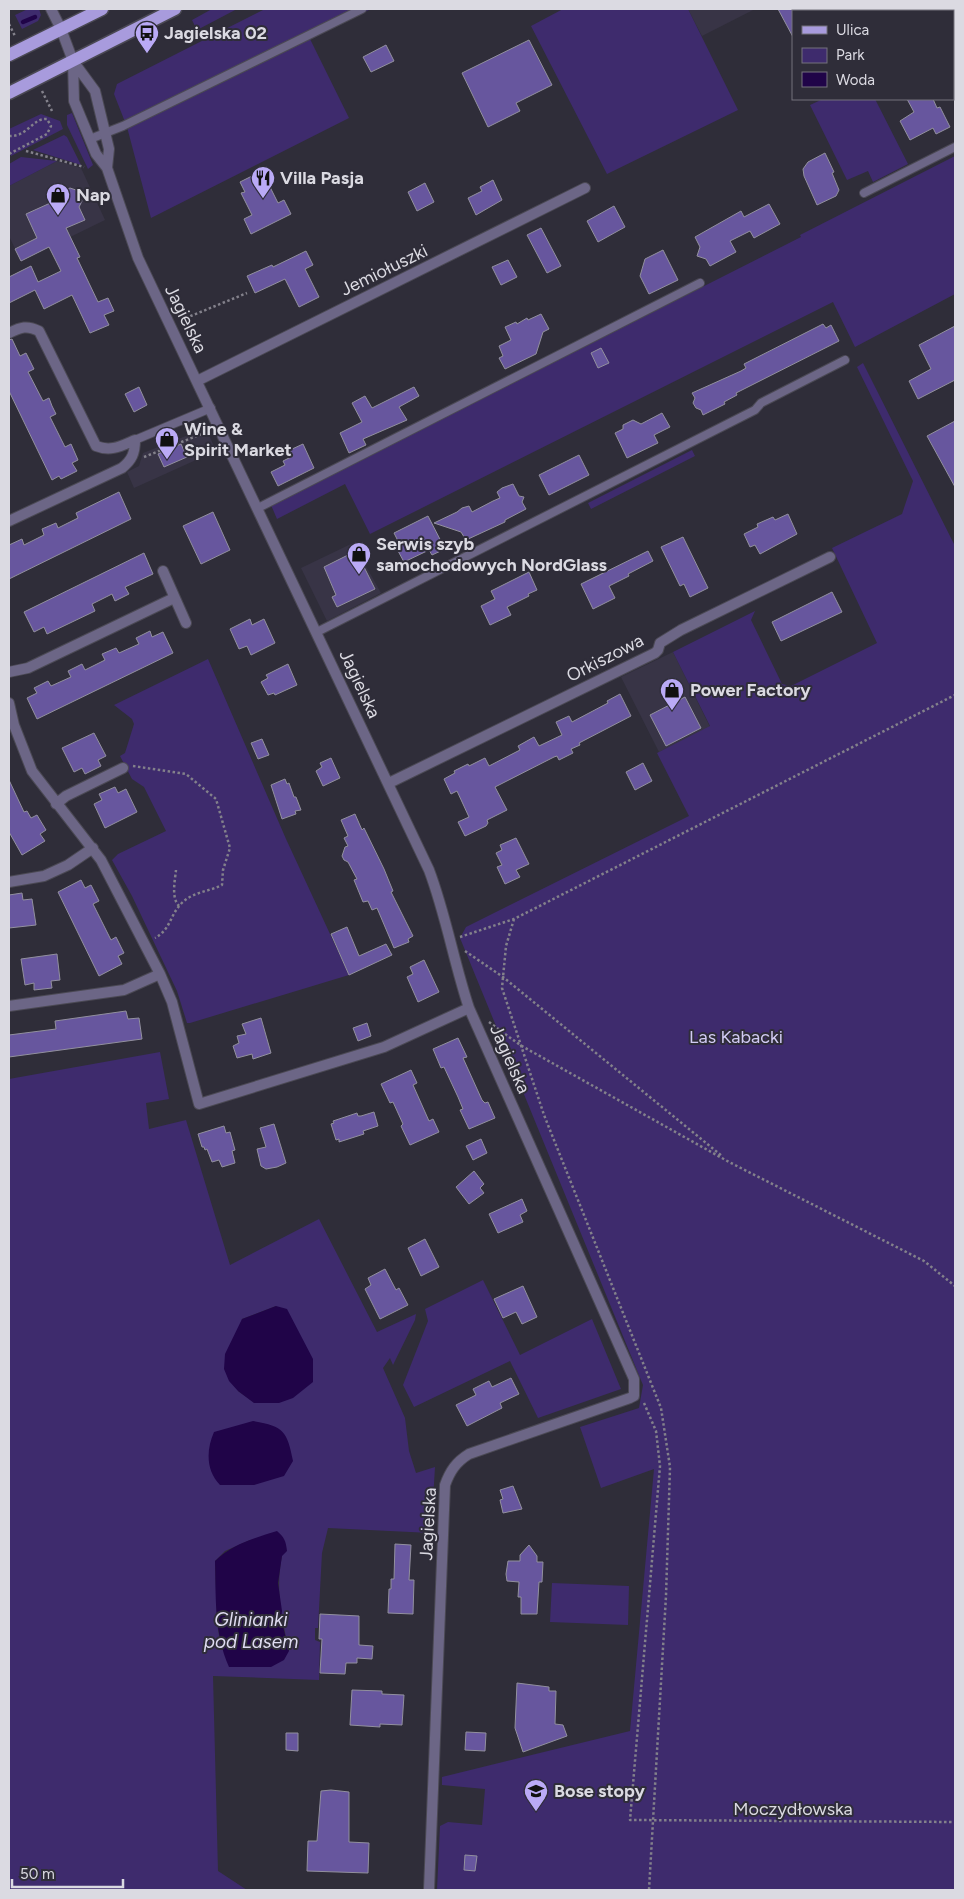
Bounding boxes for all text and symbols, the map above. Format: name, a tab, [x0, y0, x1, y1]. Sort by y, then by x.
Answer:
legend	[792, 10, 954, 100]
bus stop icon: Jagielska 02	[134, 20, 160, 54]
text: Ulica	[836, 21, 869, 39]
place label: Jagielska 02	[164, 22, 267, 44]
text: Park	[836, 46, 865, 64]
text: Woda	[836, 71, 875, 89]
restaurant icon: Villa Pasja	[250, 165, 276, 199]
place label: Villa Pasja	[280, 167, 364, 189]
shop icon: Nap	[45, 182, 71, 216]
place label: Nap	[76, 184, 111, 206]
street label: Jemiołuszki	[337, 239, 431, 301]
street label: Jagielska	[160, 281, 212, 357]
place label: Wine & Spirit Market	[184, 418, 292, 461]
shop icon: Wine & Spirit Market	[154, 426, 180, 460]
place label: Serwis szyb samochodowych NordGlass	[376, 533, 608, 576]
shop icon: Serwis szyb samochodowych NordGlass	[346, 541, 372, 575]
street label: Orkiszowa	[563, 629, 647, 687]
street label: Jagielska	[335, 646, 385, 722]
shop icon: Power Factory	[659, 677, 685, 711]
place label: Power Factory	[690, 679, 811, 701]
street label: Jagielska	[485, 1021, 535, 1097]
park label: Las Kabacki	[689, 1026, 783, 1048]
street label: Jagielska	[415, 1487, 441, 1561]
water label: Glinianki pod Lasem	[204, 1608, 298, 1653]
school or university icon: Bose stopy	[523, 1778, 549, 1812]
place label: Bose stopy	[554, 1780, 645, 1802]
street label: Moczydłowska	[733, 1798, 853, 1820]
scale bar	[12, 1856, 124, 1888]
text: 50 m	[20, 1865, 55, 1883]

